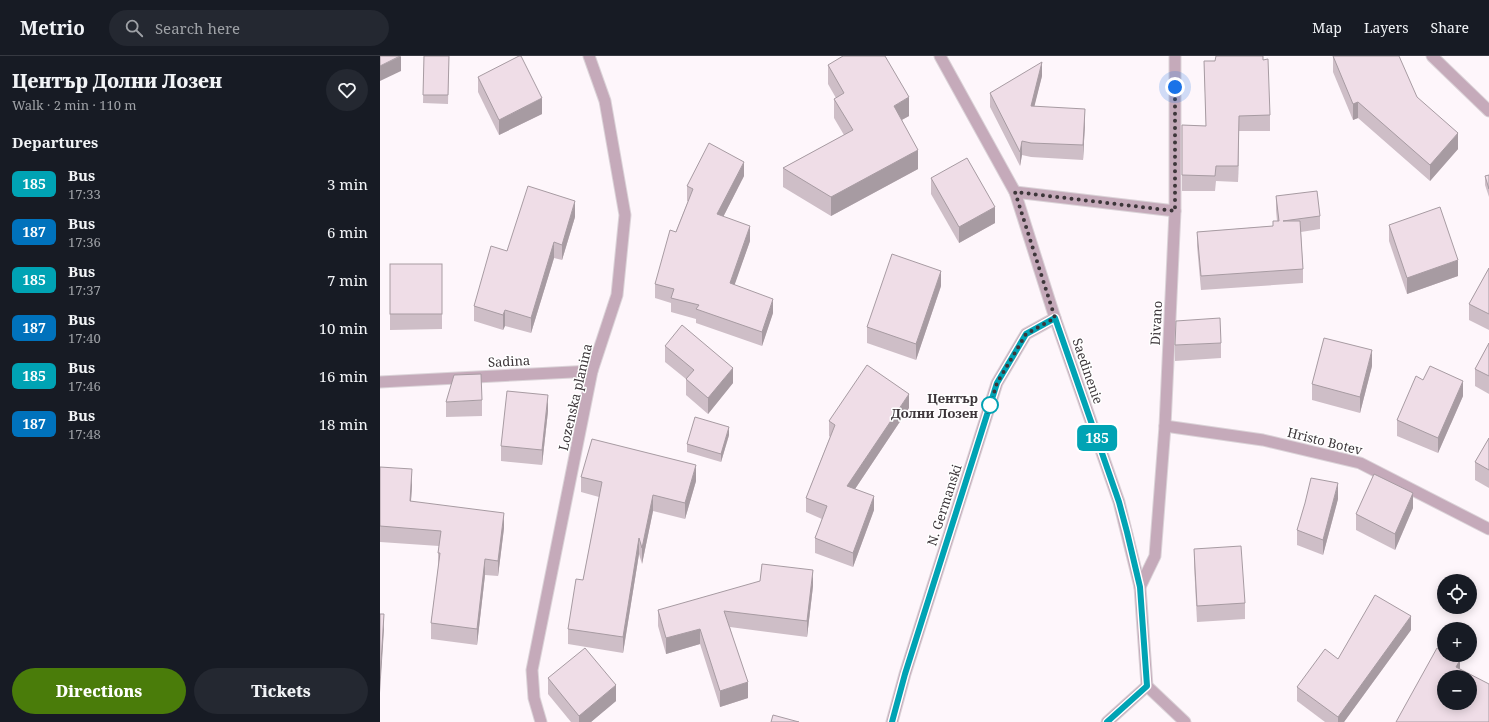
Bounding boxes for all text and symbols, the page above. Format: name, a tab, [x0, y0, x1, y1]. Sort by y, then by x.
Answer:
search box	[109, 10, 389, 46]
text: Metrio	[20, 15, 85, 41]
icon: search	[123, 17, 145, 39]
text: Search here	[155, 18, 240, 38]
text: Map	[1312, 18, 1342, 37]
text: Layers	[1364, 18, 1409, 37]
text: Share	[1431, 18, 1469, 37]
text: Център Долни Лозен	[12, 68, 222, 94]
button: heart	[326, 69, 368, 111]
your location	[1165, 77, 1185, 97]
text: Walk · 2 min · 110 m	[12, 96, 137, 114]
text: Departures	[12, 132, 98, 152]
text: Bus	[68, 165, 95, 185]
text: 185	[22, 174, 46, 193]
text: 3 min	[327, 174, 368, 194]
text: 17:33	[68, 185, 101, 203]
text: Bus	[68, 213, 95, 233]
text: 187	[22, 222, 46, 241]
text: 6 min	[327, 222, 368, 242]
text: 17:36	[68, 233, 101, 251]
text: Bus	[68, 261, 95, 281]
text: 185	[22, 270, 46, 289]
text: 7 min	[327, 270, 368, 290]
text: 17:37	[68, 281, 101, 299]
street label: Divano	[1146, 300, 1166, 346]
text: Bus	[68, 309, 95, 329]
text: 187	[22, 318, 46, 337]
text: 10 min	[319, 318, 368, 338]
text: 17:40	[68, 329, 101, 347]
street label: Saedinenie	[1068, 336, 1108, 406]
street label: Lozenska planina	[554, 342, 596, 452]
street label: Sadina	[487, 351, 531, 371]
text: Bus	[68, 357, 95, 377]
text: 185	[22, 366, 46, 385]
text: 16 min	[319, 366, 368, 386]
text: 17:46	[68, 377, 101, 395]
place label: Център Долни Лозен	[891, 389, 978, 422]
marker: Център Долни Лозен	[981, 396, 999, 414]
text: Bus	[68, 405, 95, 425]
text: 187	[22, 414, 46, 433]
text: 18 min	[319, 414, 368, 434]
street label: Hristo Botev	[1285, 423, 1365, 459]
text: 17:48	[68, 425, 101, 443]
line badge: 185	[1074, 425, 1120, 451]
text: 185	[1085, 428, 1109, 447]
street label: N. Germanski	[922, 462, 966, 548]
map controls	[1437, 574, 1477, 710]
button: locate	[1437, 574, 1477, 614]
button: +	[1437, 622, 1477, 662]
button: Directions	[12, 668, 186, 714]
button: Tickets	[194, 668, 368, 714]
button: −	[1437, 670, 1477, 710]

